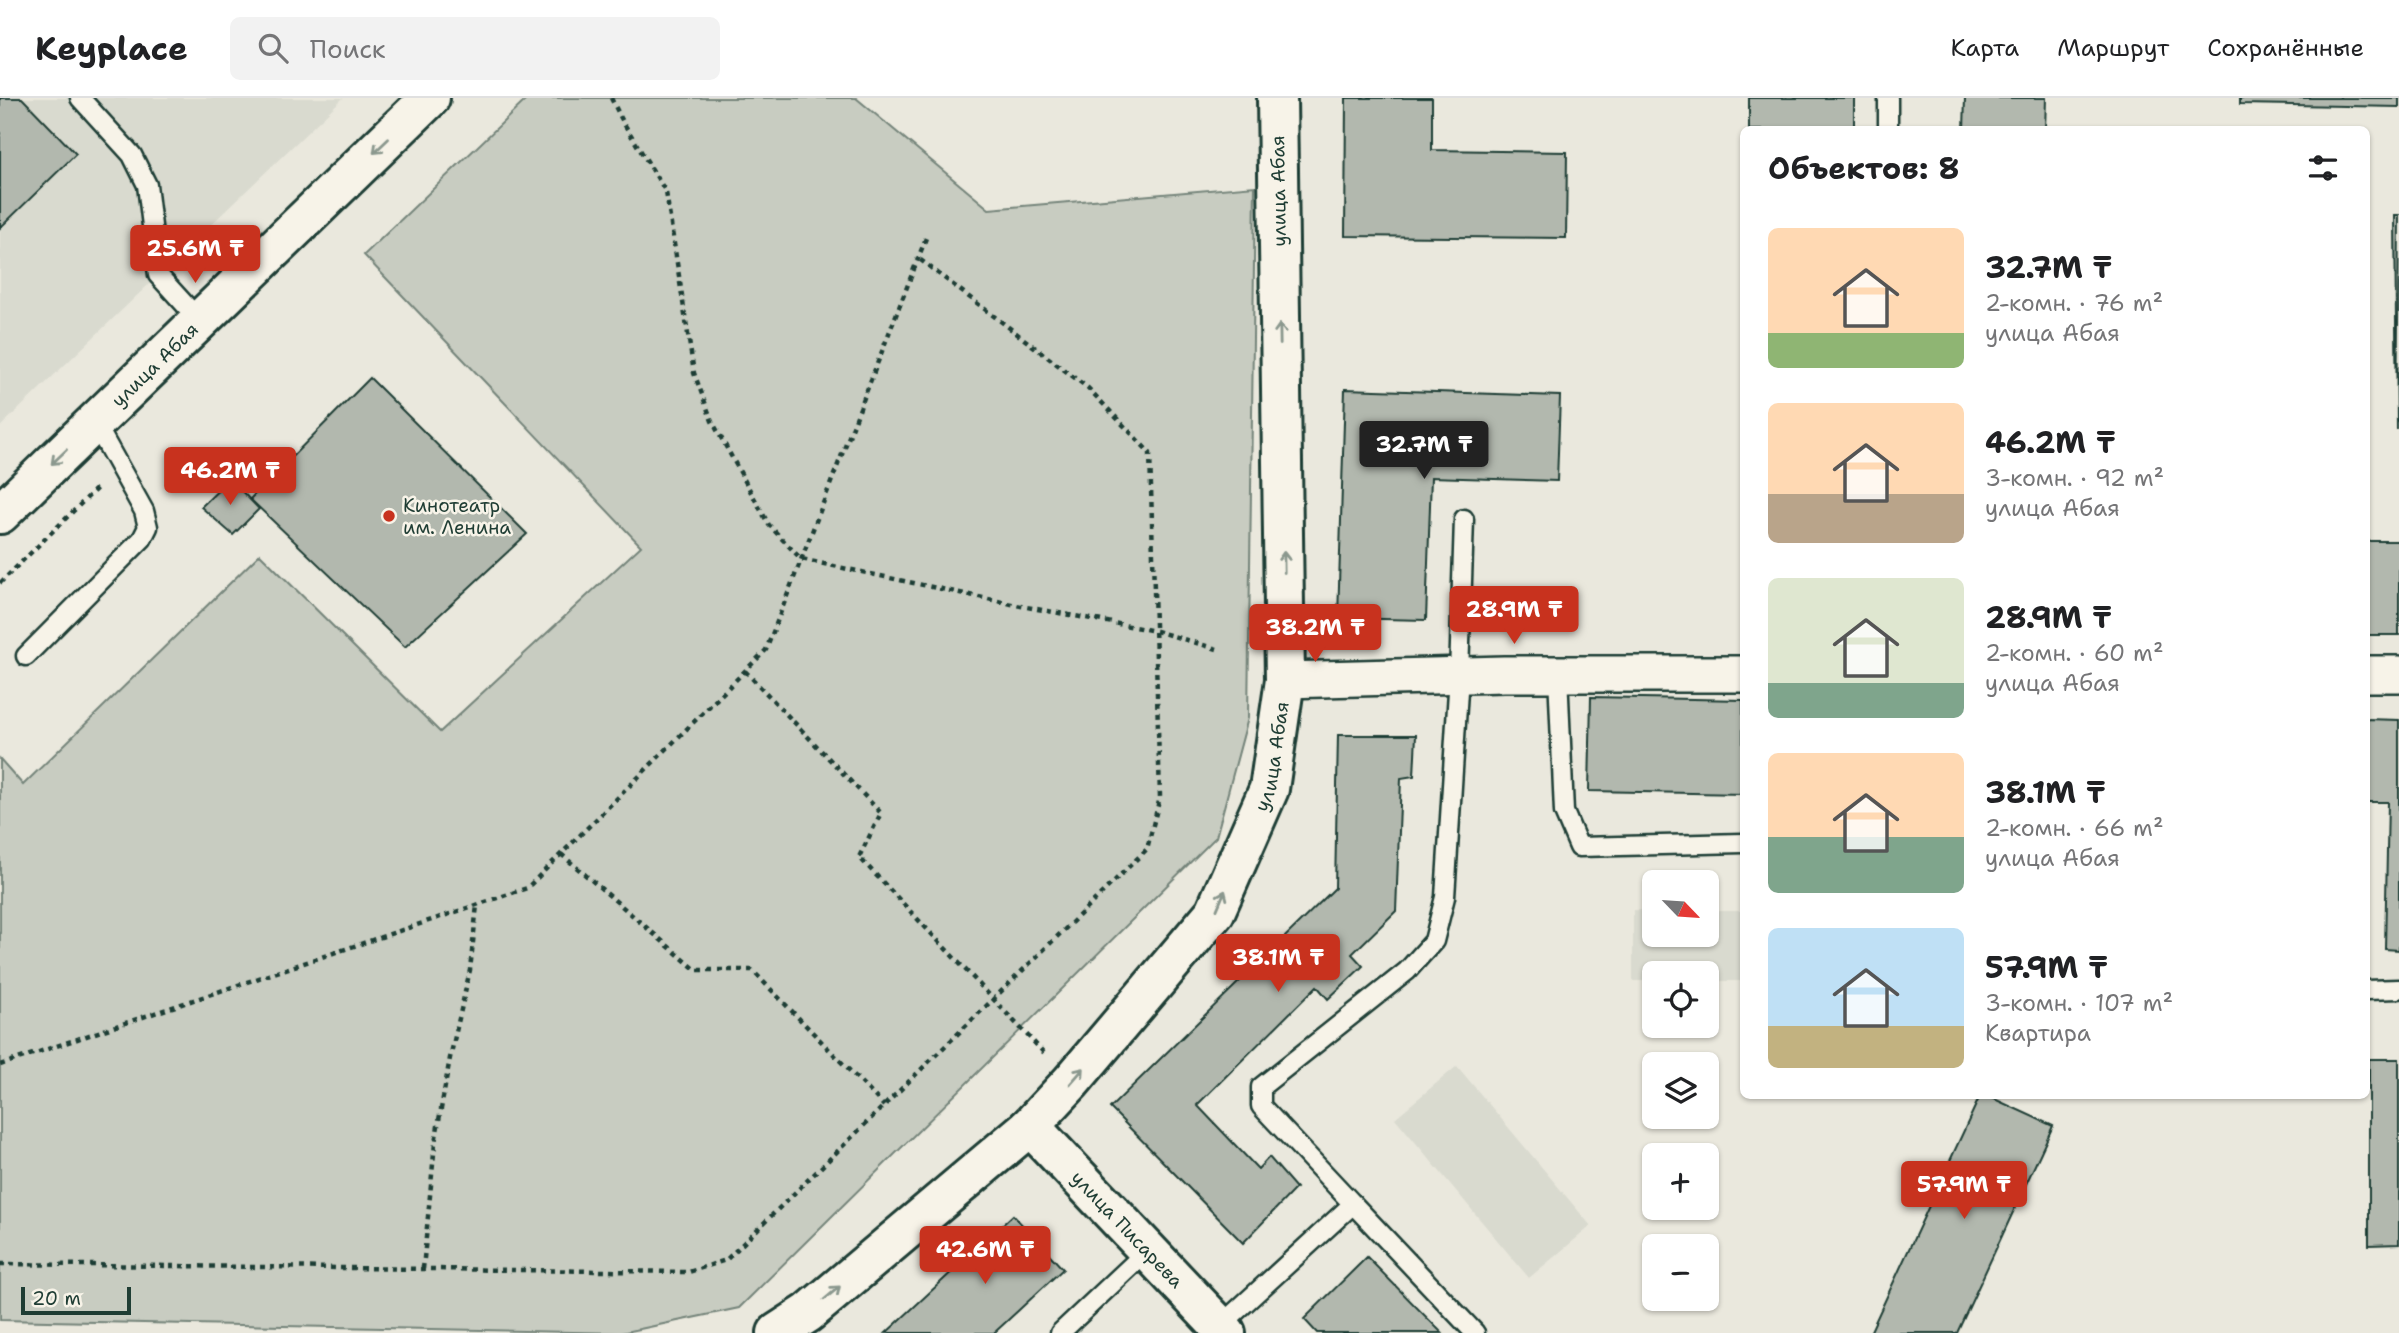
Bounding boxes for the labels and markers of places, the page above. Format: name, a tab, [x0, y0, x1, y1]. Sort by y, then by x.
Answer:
pin: 25.6M ₸	[130, 226, 260, 285]
pin: 32.7M ₸	[1359, 422, 1489, 481]
pin: 46.2M ₸	[165, 448, 295, 507]
place label: Кинотеатр им. Ленина	[403, 493, 511, 540]
marker: Кинотеатр им. Ленина	[381, 508, 397, 524]
pin: 28.9M ₸	[1449, 587, 1579, 646]
pin: 38.2M ₸	[1250, 604, 1380, 664]
pin: 38.1M ₸	[1213, 934, 1343, 994]
pin: 57.9M ₸	[1899, 1162, 2029, 1221]
pin: 42.6M ₸	[920, 1226, 1050, 1286]

